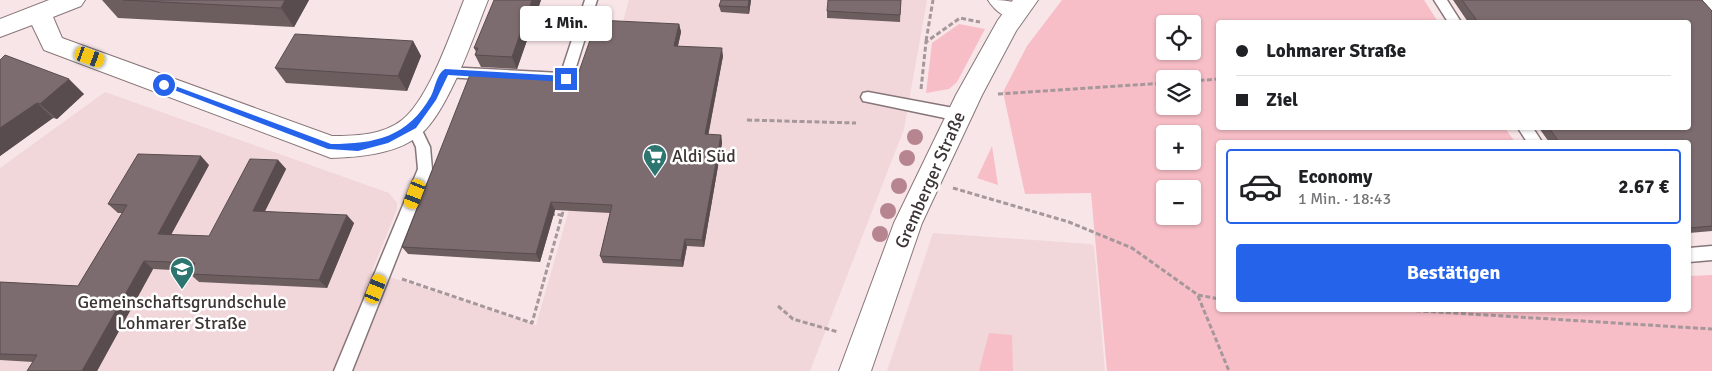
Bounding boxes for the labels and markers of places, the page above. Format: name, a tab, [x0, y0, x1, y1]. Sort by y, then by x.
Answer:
supermarket icon: Aldi Süd	[642, 143, 668, 177]
place label: Aldi Süd	[672, 145, 736, 167]
school or university icon: Gemeinschaftsgrundschule Lohmarer Straße	[169, 256, 195, 290]
place label: Gemeinschaftsgrundschule Lohmarer Straße	[78, 291, 287, 334]

